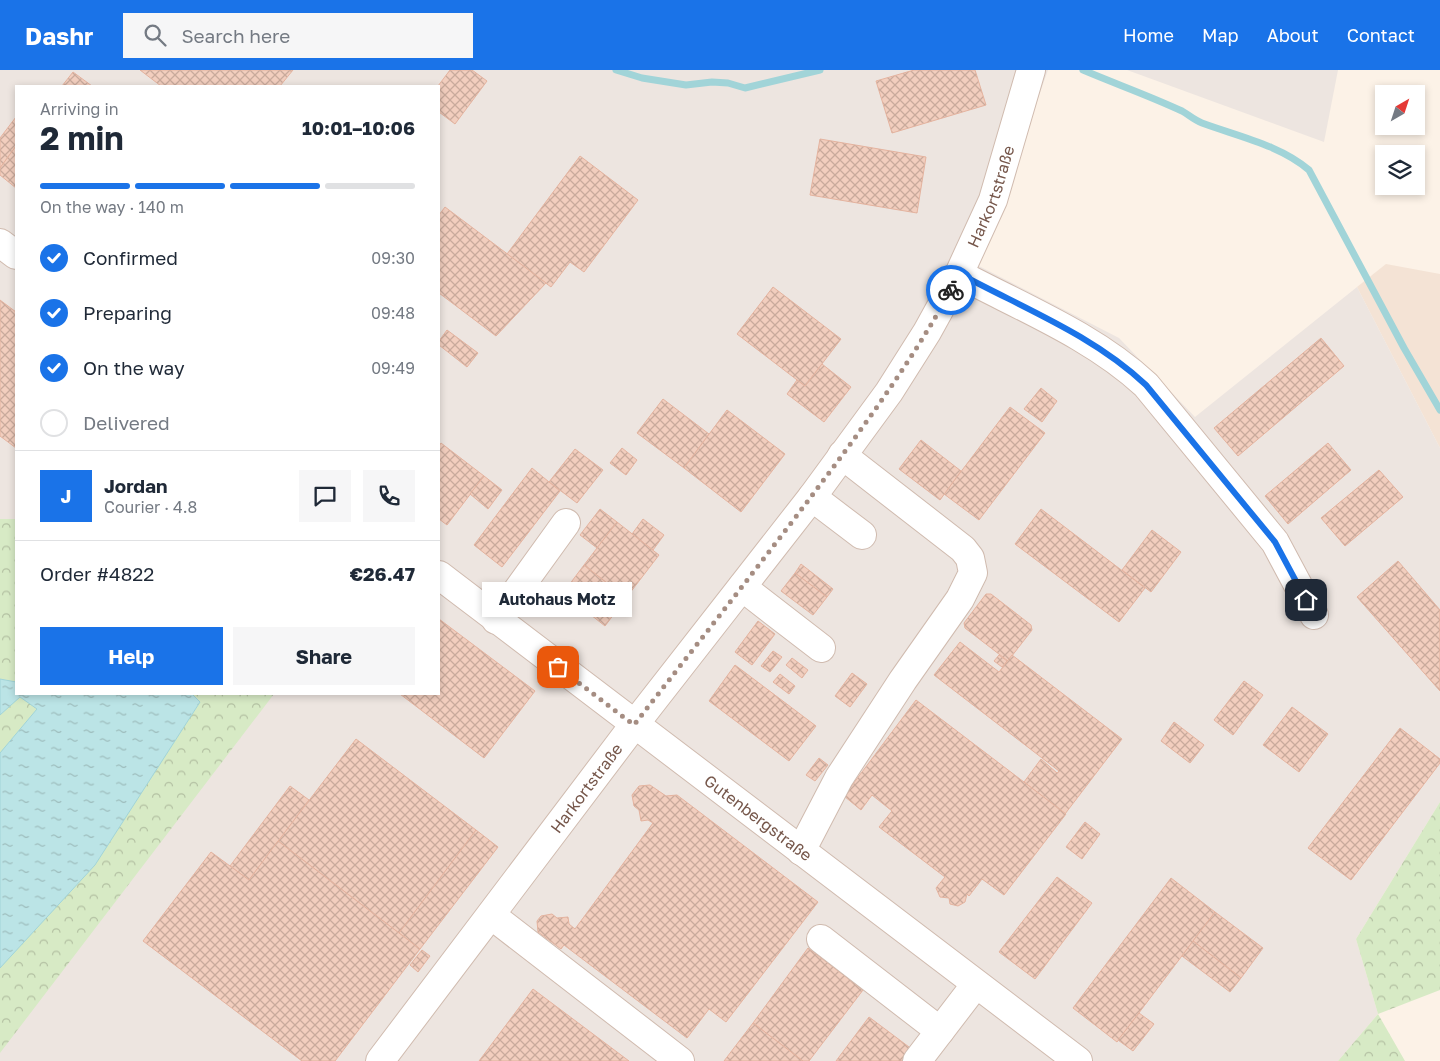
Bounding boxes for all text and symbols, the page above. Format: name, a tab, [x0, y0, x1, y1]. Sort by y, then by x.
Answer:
search box	[123, 13, 473, 58]
text: Dashr	[25, 21, 93, 50]
icon: search	[141, 21, 169, 49]
text: Search here	[181, 24, 290, 47]
text: Home	[1123, 24, 1174, 46]
text: Map	[1202, 24, 1239, 46]
text: About	[1267, 24, 1319, 46]
text: Contact	[1347, 24, 1415, 46]
north arrow	[1375, 85, 1425, 135]
map controls	[1375, 85, 1425, 195]
text: Arriving in	[40, 99, 119, 119]
text: 10:01–10:06	[302, 116, 415, 139]
text: 2 min	[40, 119, 124, 157]
street label: Harkortstraße	[963, 143, 1018, 251]
button: layers	[1375, 145, 1425, 195]
text: On the way · 140 m	[40, 197, 184, 217]
icon: check	[40, 244, 68, 272]
text: Confirmed	[83, 246, 178, 269]
text: 09:30	[371, 248, 415, 268]
courier	[926, 265, 976, 315]
icon: bike	[937, 276, 965, 304]
icon: check	[40, 299, 68, 327]
text: Preparing	[83, 301, 172, 324]
text: 09:48	[371, 303, 415, 323]
icon: check	[40, 354, 68, 382]
text: On the way	[83, 356, 185, 379]
text: 09:49	[371, 358, 415, 378]
text: Delivered	[83, 411, 170, 434]
button: chat	[299, 470, 351, 522]
button: phone	[363, 470, 415, 522]
text: Jordan	[104, 474, 168, 497]
text: J	[61, 484, 71, 507]
text: Courier · 4.8	[104, 497, 197, 517]
text: Order #4822	[40, 562, 154, 585]
text: €26.47	[350, 562, 415, 585]
pin	[1285, 579, 1327, 621]
callout: Autohaus Motz	[483, 582, 633, 617]
icon: home	[1292, 586, 1320, 614]
text: Autohaus Motz	[499, 589, 615, 609]
button: Help	[40, 627, 223, 685]
button: Share	[233, 627, 415, 685]
pin	[537, 646, 579, 688]
icon: bag	[544, 653, 572, 681]
street label: Harkortstraße	[546, 739, 627, 837]
street label: Gutenbergstraße	[700, 770, 816, 865]

